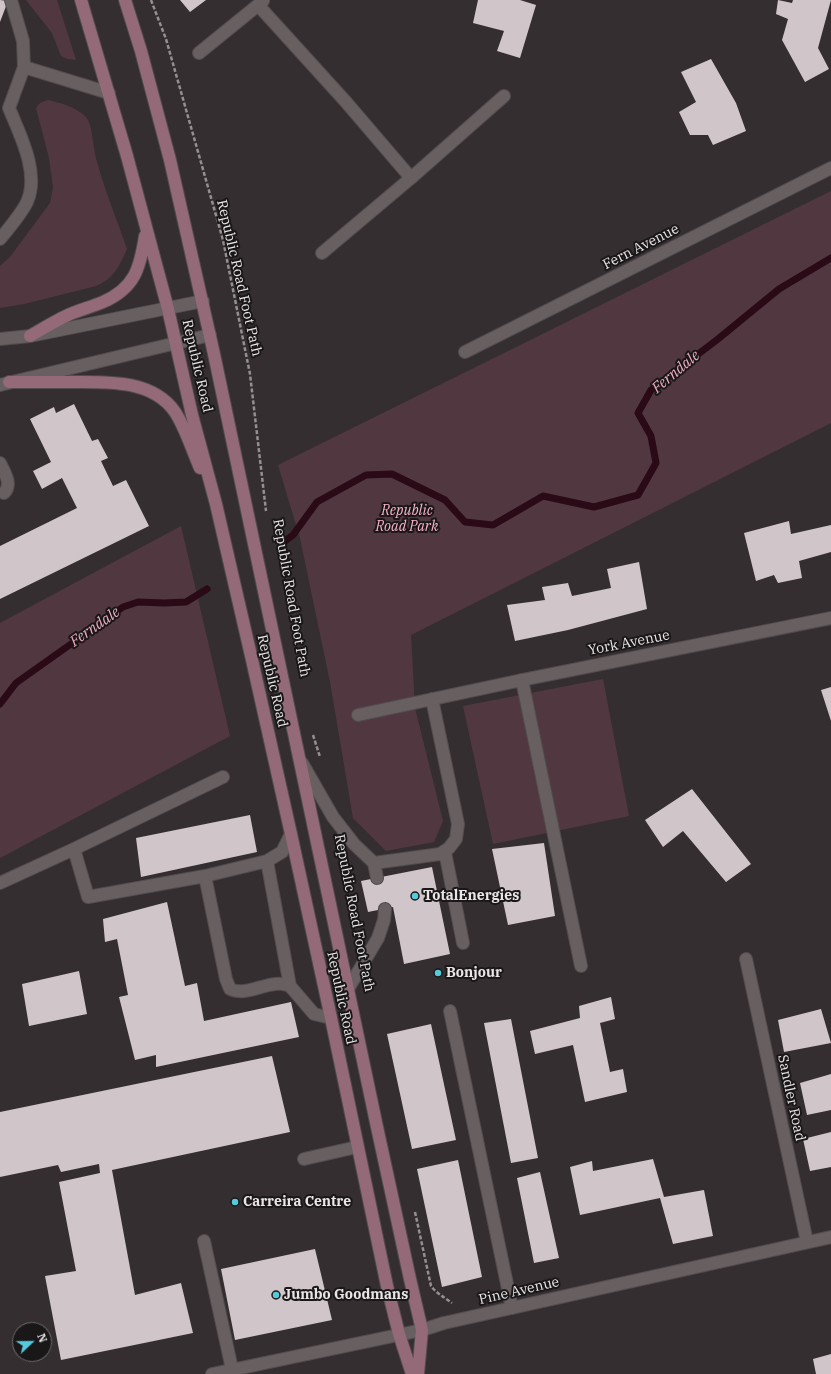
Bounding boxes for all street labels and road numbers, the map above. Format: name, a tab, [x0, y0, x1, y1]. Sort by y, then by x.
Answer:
street label: Republic Road Foot Path	[213, 198, 265, 358]
street label: Fern Avenue	[600, 221, 682, 273]
street label: Republic Road	[178, 318, 216, 414]
street label: Republic Road Foot Path	[269, 518, 313, 678]
street label: York Avenue	[587, 627, 671, 659]
street label: Republic Road	[253, 633, 291, 729]
street label: Republic Road Foot Path	[330, 833, 378, 993]
street label: Republic Road	[323, 950, 359, 1046]
street label: Sandler Road	[774, 1053, 808, 1143]
street label: Pine Avenue	[477, 1274, 561, 1308]

